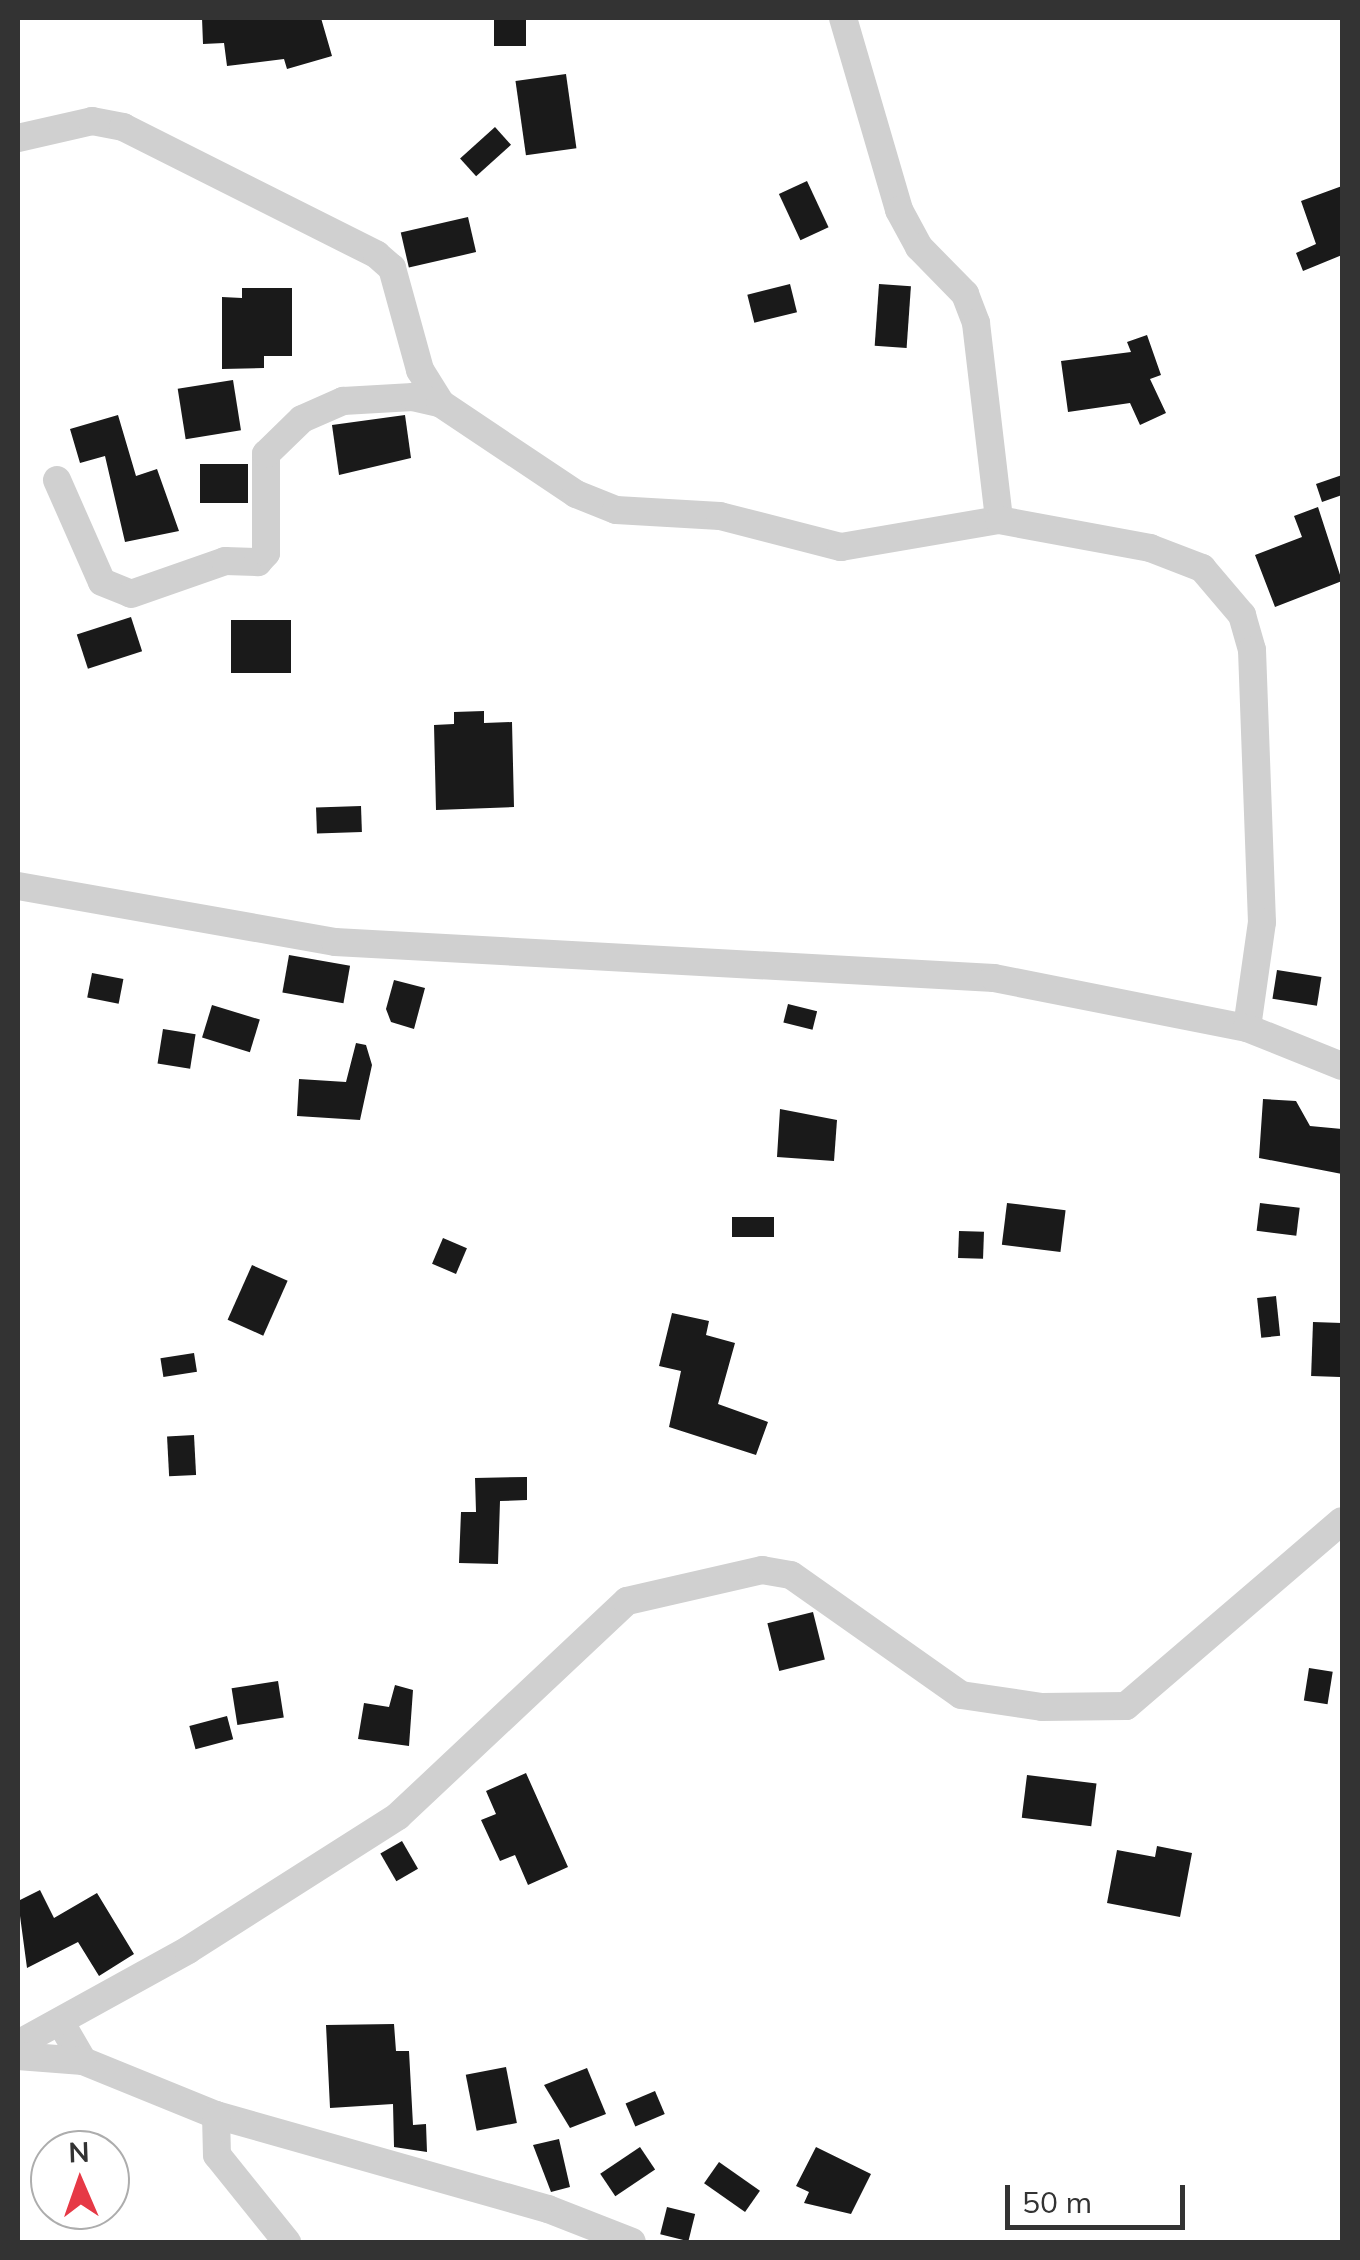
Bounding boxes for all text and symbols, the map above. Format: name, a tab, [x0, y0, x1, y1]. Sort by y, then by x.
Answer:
north arrow	[30, 2130, 130, 2230]
text: N	[68, 2134, 90, 2169]
scale bar	[1010, 2165, 1190, 2227]
text: 50 m	[1022, 2183, 1092, 2221]

